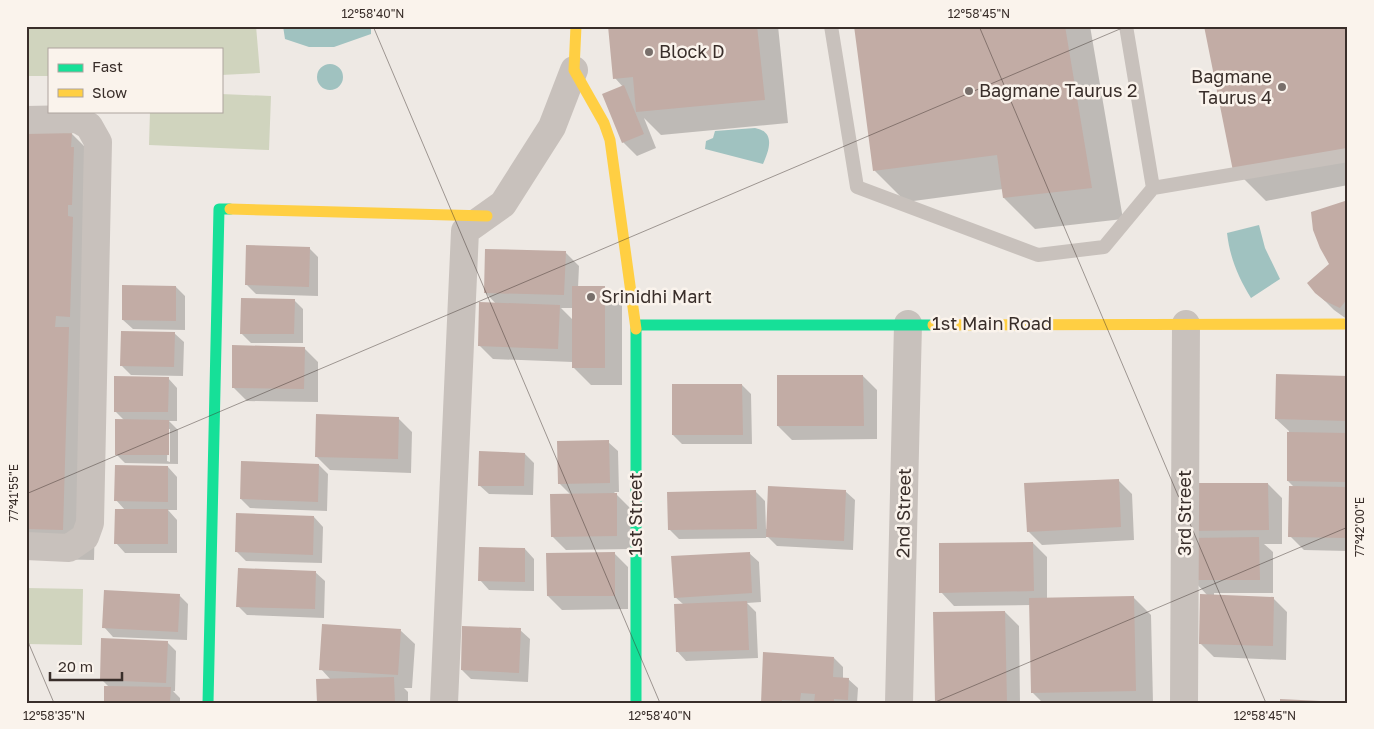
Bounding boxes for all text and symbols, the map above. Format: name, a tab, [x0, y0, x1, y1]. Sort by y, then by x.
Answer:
text: 12°58'40"N	[342, 6, 404, 21]
text: 12°58'45"N	[948, 6, 1010, 21]
place label: Block D	[659, 40, 725, 62]
marker: Block D	[643, 46, 655, 58]
legend	[48, 48, 222, 112]
text: Fast	[92, 57, 123, 75]
place label: Bagmane Taurus 4	[1191, 65, 1272, 108]
place label: Bagmane Taurus 2	[979, 79, 1137, 101]
marker: Bagmane Taurus 4	[1276, 81, 1288, 93]
text: Slow	[92, 83, 127, 101]
marker: Bagmane Taurus 2	[963, 85, 975, 97]
place label: Srinidhi Mart	[601, 285, 712, 307]
marker: Srinidhi Mart	[585, 291, 597, 303]
street label: 1st Main Road	[932, 312, 1052, 334]
text: 77°41'55"E	[6, 464, 21, 522]
street label: 2nd Street	[891, 468, 915, 558]
street label: 3rd Street	[1173, 470, 1195, 556]
street label: 1st Street	[624, 472, 646, 556]
text: 77°42'00"E	[1352, 497, 1367, 557]
scale bar	[50, 649, 122, 681]
text: 20 m	[58, 657, 93, 675]
text: 12°58'35"N	[23, 708, 85, 723]
text: 12°58'40"N	[629, 708, 691, 723]
text: 12°58'45"N	[1234, 708, 1296, 723]

